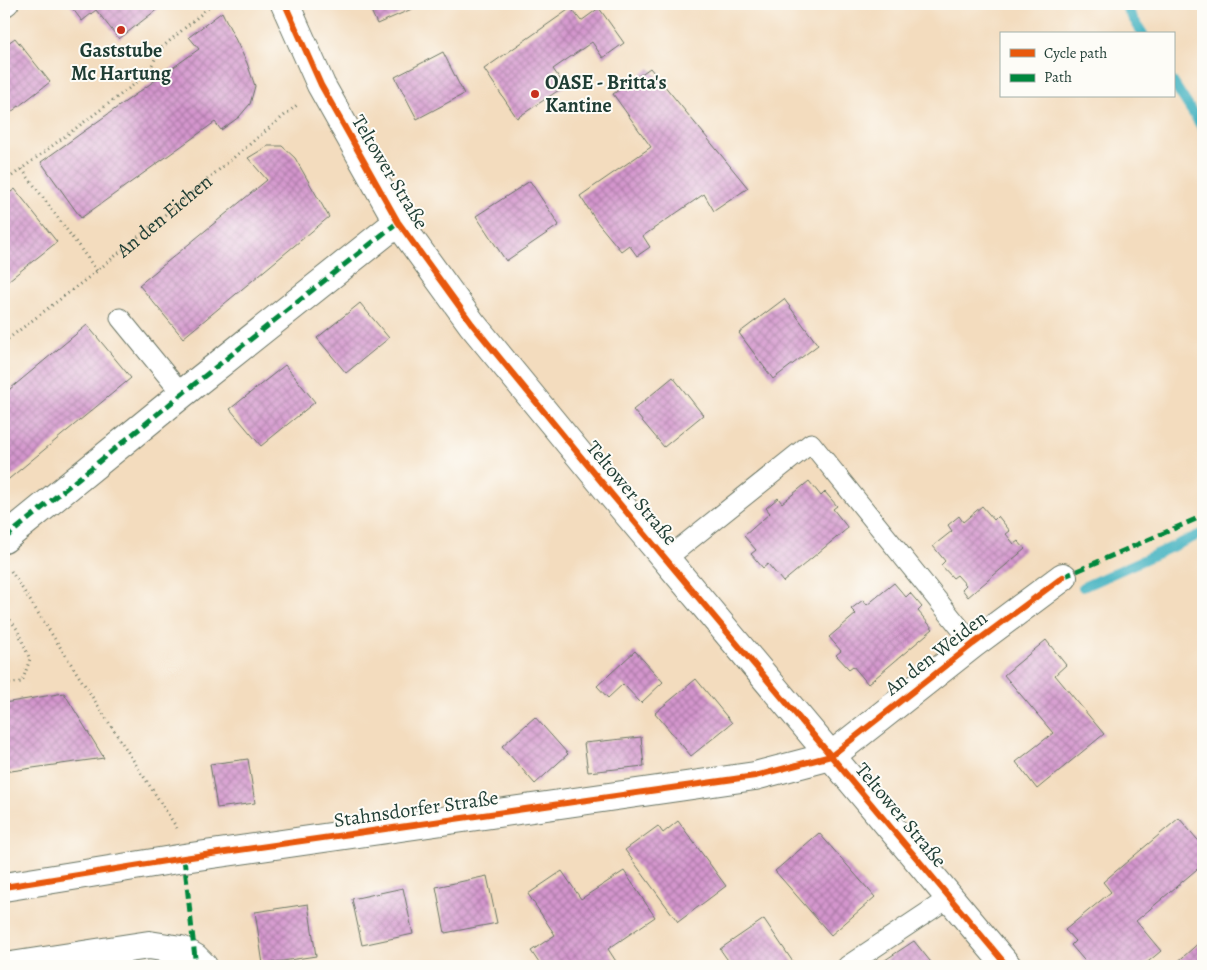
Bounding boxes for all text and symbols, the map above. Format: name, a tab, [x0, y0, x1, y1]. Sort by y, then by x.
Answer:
marker: Gaststube Mc Hartung	[115, 24, 127, 36]
legend	[1000, 32, 1174, 98]
place label: Gaststube Mc Hartung	[71, 37, 172, 87]
text: Cycle path	[1044, 43, 1107, 63]
text: Path	[1044, 67, 1072, 87]
place label: OASE - Britta's Kantine	[545, 69, 667, 119]
marker: OASE - Britta's Kantine	[529, 88, 541, 100]
street label: Teltower Straße	[345, 110, 435, 234]
street label: An den Eichen	[110, 168, 218, 264]
street label: Teltower Straße	[580, 435, 684, 551]
street label: An den Weiden	[878, 604, 993, 702]
street label: Teltower Straße	[849, 757, 953, 873]
street label: Stahnsdorfer Straße	[332, 784, 500, 834]

